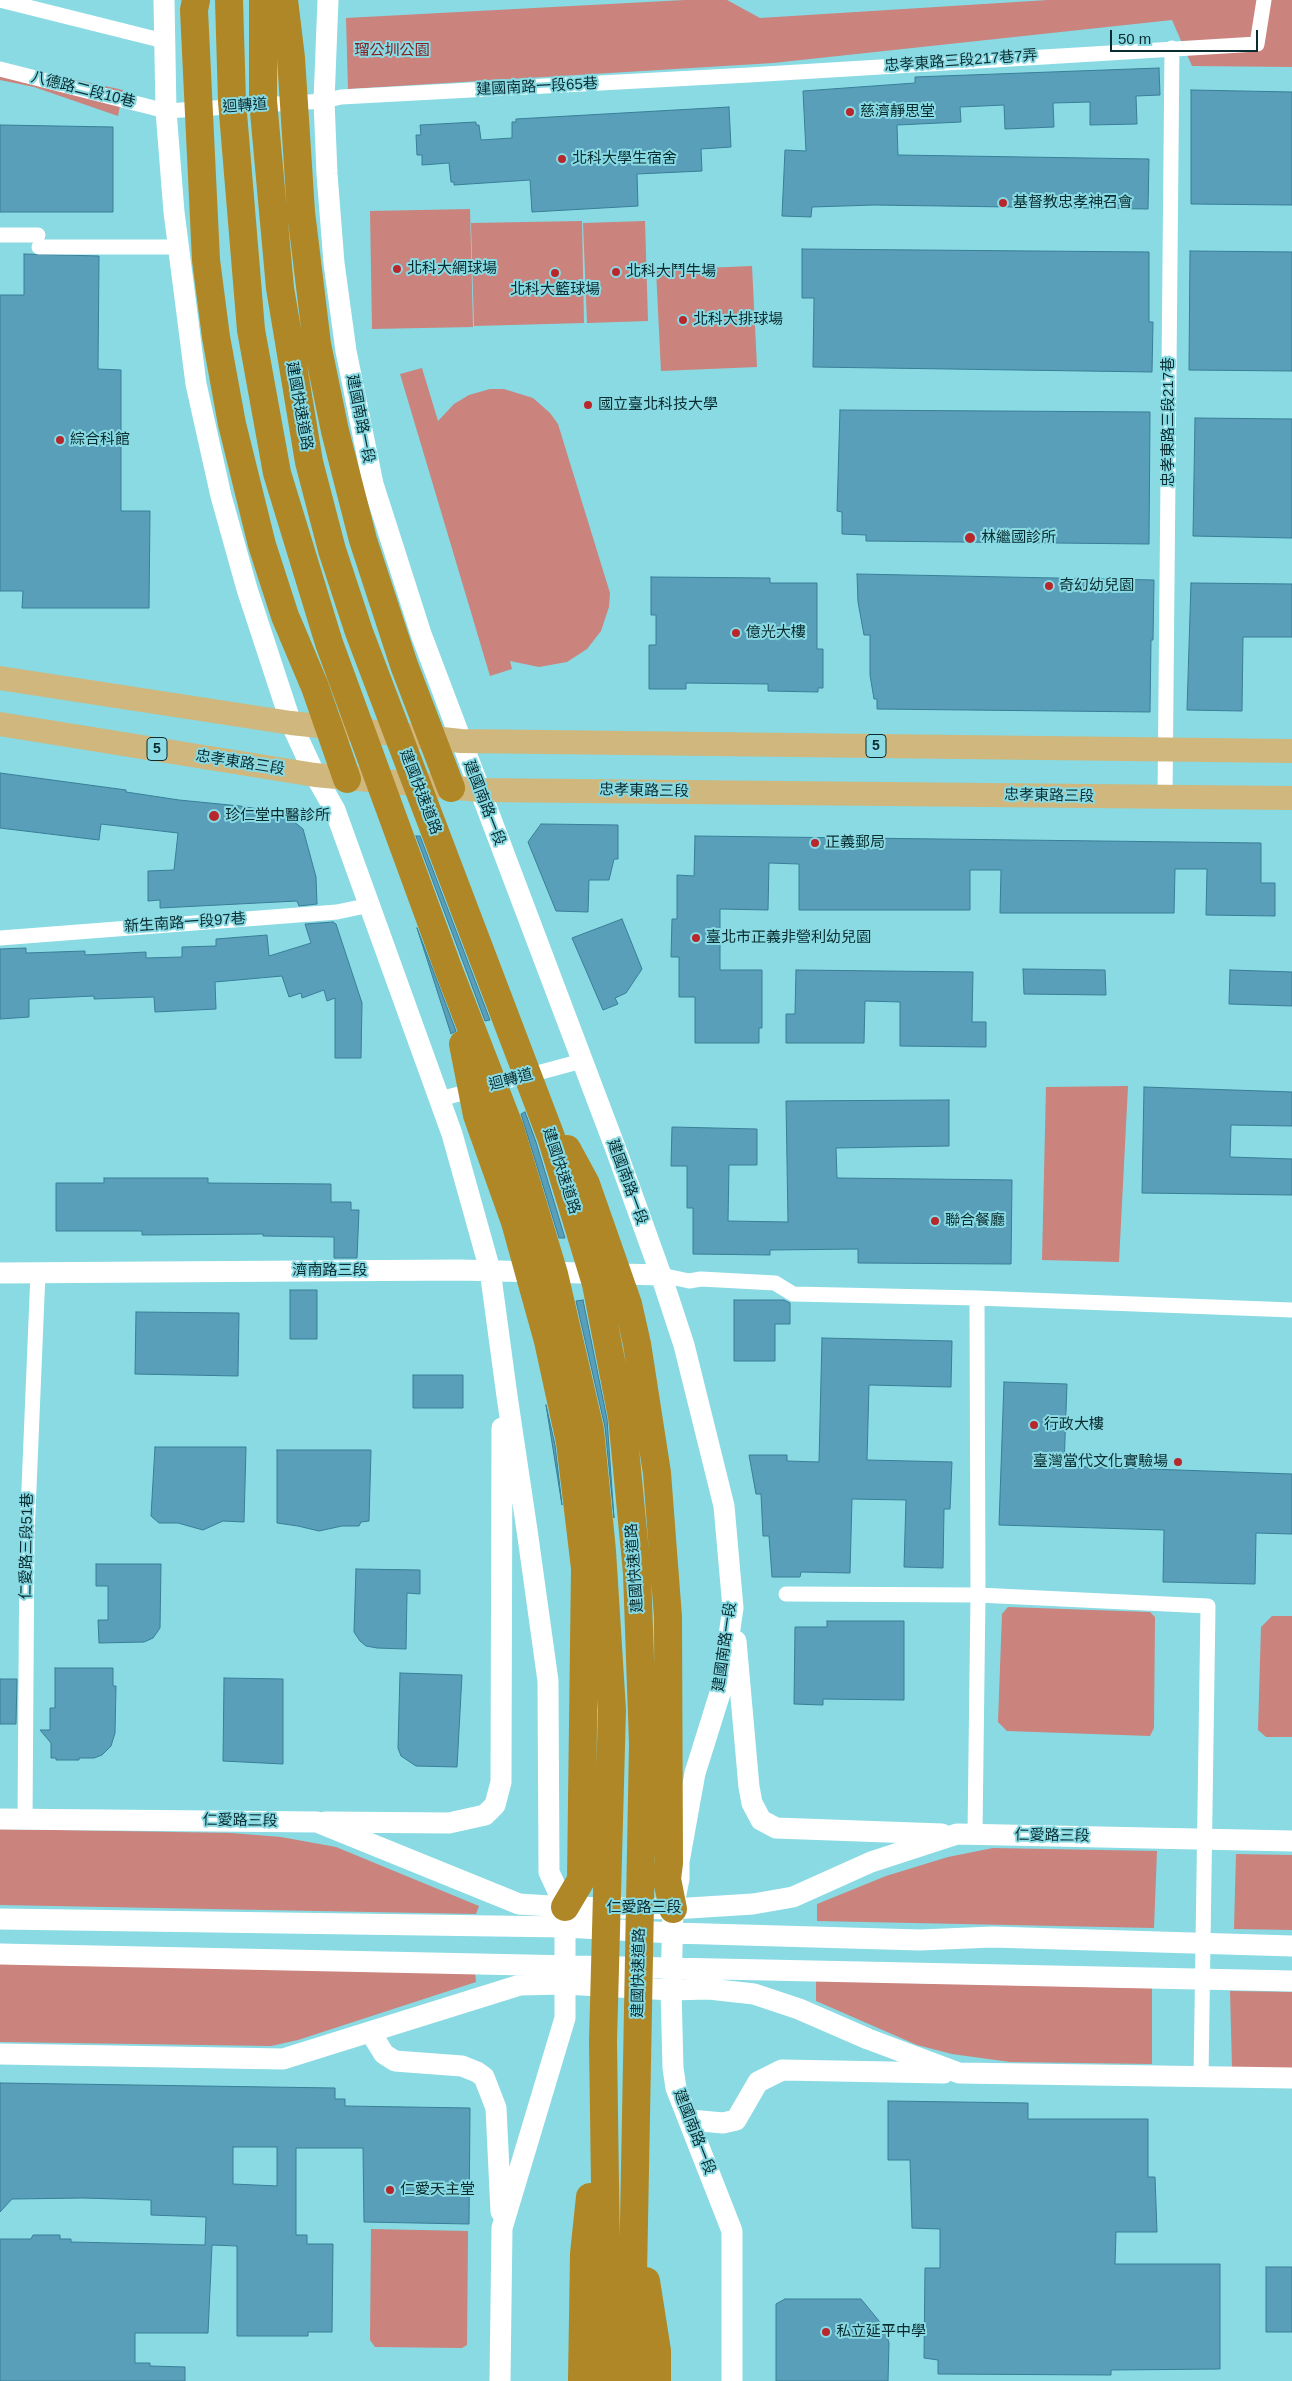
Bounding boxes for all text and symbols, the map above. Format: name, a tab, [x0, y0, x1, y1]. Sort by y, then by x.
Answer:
scale bar	[1112, 20, 1260, 52]
text: 50 m	[1118, 30, 1151, 47]
park label: 瑠公圳公園	[355, 42, 429, 60]
street label: 忠孝東路三段217巷7弄	[884, 47, 1038, 75]
street label: 八德路二段10巷	[29, 68, 137, 112]
street label: 建國南路一段65巷	[476, 75, 598, 99]
street label: 迴轉道	[222, 95, 268, 117]
place label: 慈濟靜思堂	[860, 103, 935, 121]
marker: 慈濟靜思堂	[844, 106, 856, 118]
place label: 北科大學生宿舍	[572, 150, 677, 168]
marker: 北科大學生宿舍	[556, 153, 568, 165]
place label: 基督教忠孝神召會	[1013, 194, 1133, 212]
marker: 基督教忠孝神召會	[997, 197, 1009, 209]
place label: 北科大網球場	[407, 260, 497, 278]
marker: 北科大網球場	[391, 263, 403, 275]
place label: 北科大鬥牛場	[626, 263, 716, 281]
marker: 北科大鬥牛場	[610, 266, 622, 278]
marker: 北科大籃球場	[549, 267, 561, 279]
place label: 北科大籃球場	[510, 281, 600, 299]
place label: 北科大排球場	[693, 311, 783, 329]
marker: 北科大排球場	[677, 314, 689, 326]
street label: 忠孝東路三段217巷	[1160, 357, 1178, 487]
street label: 建國快速道路	[282, 360, 316, 452]
street label: 建國南路一段	[343, 373, 377, 465]
place label: 國立臺北科技大學	[598, 396, 718, 414]
marker: 國立臺北科技大學	[582, 399, 594, 411]
place label: 綜合科館	[70, 431, 130, 449]
marker: 綜合科館	[54, 434, 66, 446]
place label: 林繼國診所	[981, 529, 1056, 547]
marker: 林繼國診所	[963, 531, 977, 545]
place label: 奇幻幼兒園	[1059, 577, 1134, 595]
marker: 奇幻幼兒園	[1043, 580, 1055, 592]
place label: 億光大樓	[746, 624, 806, 642]
marker: 億光大樓	[730, 627, 742, 639]
road number: 5	[866, 734, 886, 758]
road number: 5	[147, 738, 167, 761]
street label: 忠孝東路三段	[194, 747, 286, 779]
street label: 建國快速道路	[395, 747, 445, 837]
street label: 建國南路一段	[459, 758, 509, 848]
street label: 忠孝東路三段	[599, 781, 689, 801]
street label: 忠孝東路三段	[1004, 786, 1094, 806]
place label: 珍仁堂中醫診所	[225, 807, 330, 825]
marker: 珍仁堂中醫診所	[207, 809, 221, 823]
place label: 正義郵局	[825, 834, 885, 852]
marker: 正義郵局	[809, 837, 821, 849]
street label: 新生南路一段97巷	[124, 910, 246, 936]
place label: 臺北市正義非營利幼兒園	[706, 929, 871, 947]
marker: 臺北市正義非營利幼兒園	[690, 932, 702, 944]
street label: 迴轉道	[487, 1065, 535, 1095]
street label: 建國快速道路	[539, 1125, 583, 1217]
street label: 建國南路一段	[603, 1137, 651, 1227]
place label: 聯合餐廳	[945, 1212, 1005, 1230]
marker: 聯合餐廳	[929, 1215, 941, 1227]
street label: 濟南路三段	[293, 1262, 367, 1280]
place label: 行政大樓	[1044, 1416, 1104, 1434]
marker: 行政大樓	[1028, 1419, 1040, 1431]
place label: 臺灣當代文化實驗場	[1033, 1453, 1168, 1471]
marker: 臺灣當代文化實驗場	[1172, 1456, 1184, 1468]
street label: 仁愛路三段51巷	[17, 1493, 37, 1599]
street label: 建國快速道路	[623, 1522, 647, 1614]
street label: 建國南路一段	[710, 1601, 740, 1693]
street label: 仁愛路三段	[202, 1811, 278, 1831]
street label: 仁愛路三段	[1014, 1826, 1090, 1846]
street label: 仁愛路三段	[607, 1899, 681, 1917]
street label: 建國快速道路	[629, 1928, 649, 2018]
street label: 建國南路一段	[669, 2087, 719, 2177]
place label: 仁愛天主堂	[400, 2181, 475, 2199]
marker: 仁愛天主堂	[384, 2184, 396, 2196]
place label: 私立延平中學	[836, 2323, 926, 2341]
marker: 私立延平中學	[820, 2326, 832, 2338]

